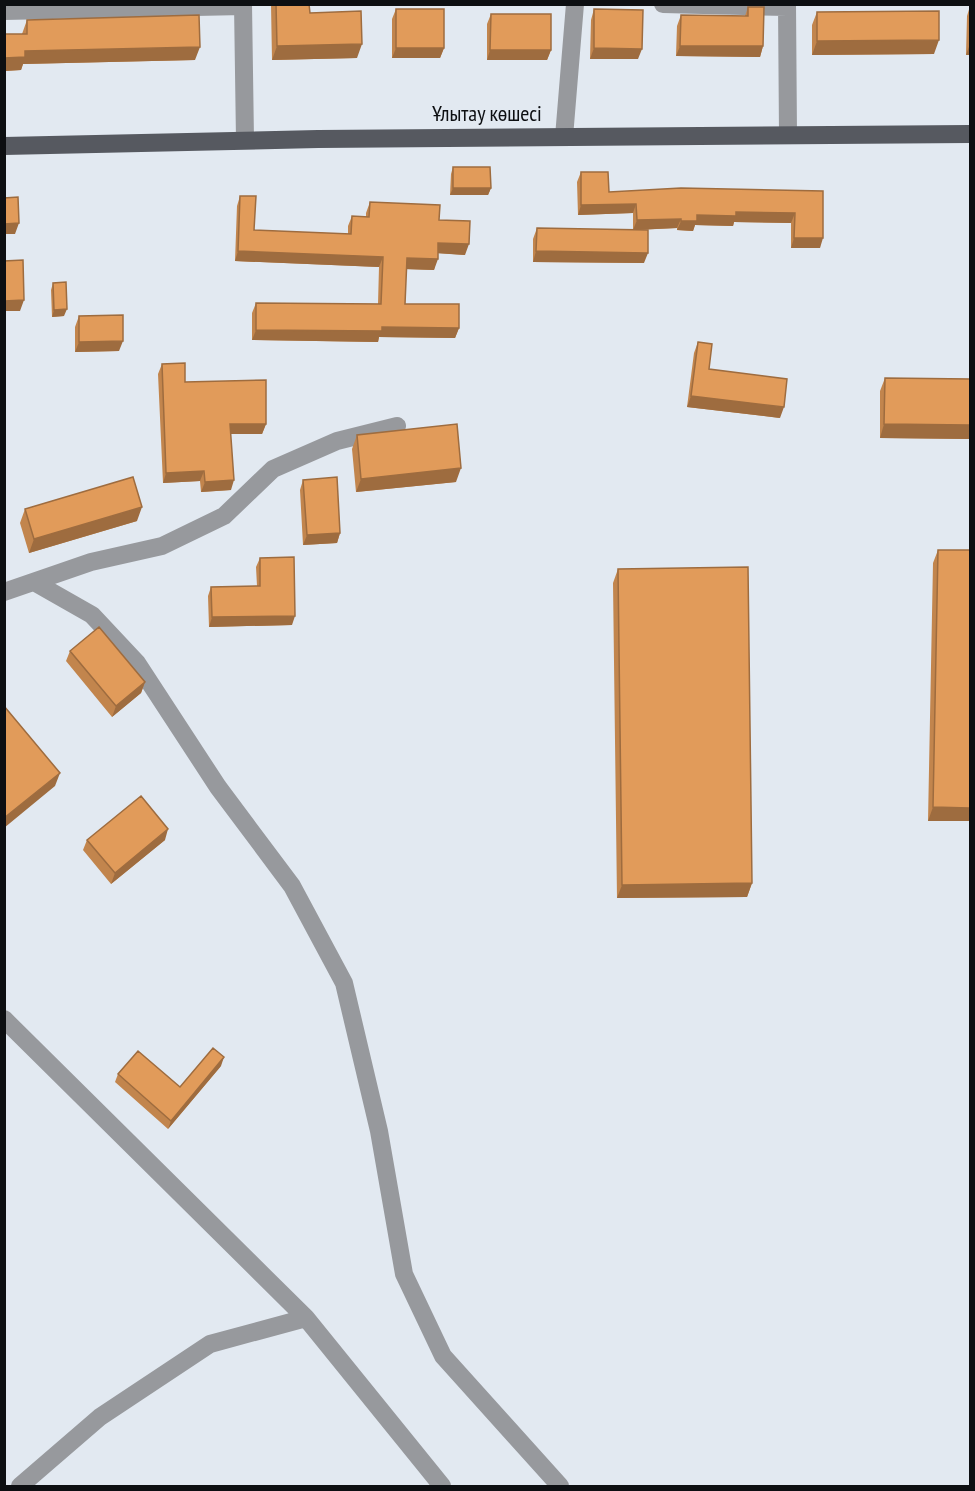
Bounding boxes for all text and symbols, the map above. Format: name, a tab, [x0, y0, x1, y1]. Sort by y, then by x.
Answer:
street label: Ұлытау көшесі	[432, 99, 542, 127]

